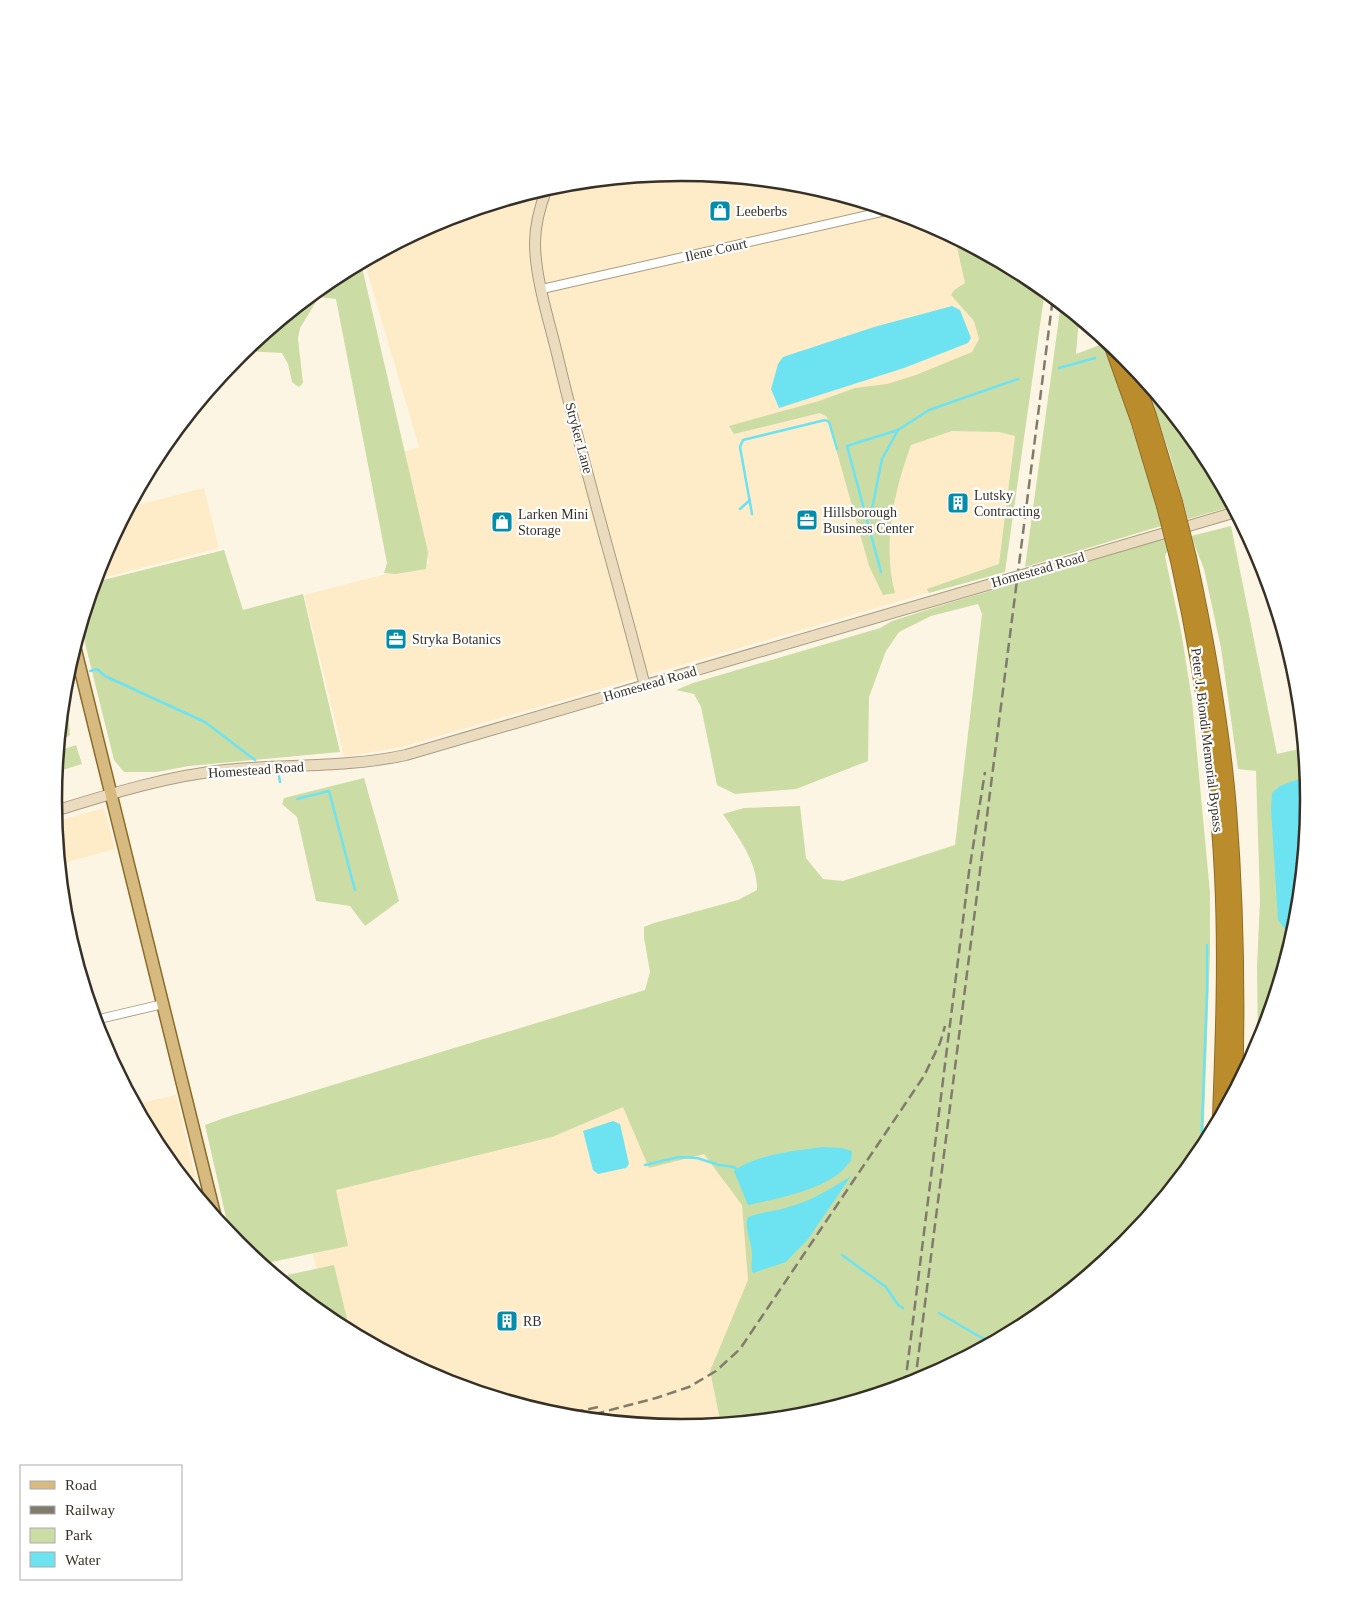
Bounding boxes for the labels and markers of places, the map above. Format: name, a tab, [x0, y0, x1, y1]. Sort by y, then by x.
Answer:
shop icon: Leeberbs	[708, 199, 732, 223]
place label: Leeberbs	[736, 204, 787, 219]
place label: Lutsky Contracting	[974, 488, 1040, 519]
building icon: Lutsky Contracting	[946, 491, 970, 515]
place label: Hillsborough Business Center	[823, 505, 914, 536]
place label: Larken Mini Storage	[518, 507, 588, 538]
office icon: Hillsborough Business Center	[795, 508, 819, 532]
shop icon: Larken Mini Storage	[490, 510, 514, 534]
office icon: Stryka Botanics	[384, 627, 408, 651]
place label: Stryka Botanics	[412, 632, 501, 647]
building icon: RB	[495, 1309, 519, 1333]
place label: RB	[523, 1314, 542, 1329]

